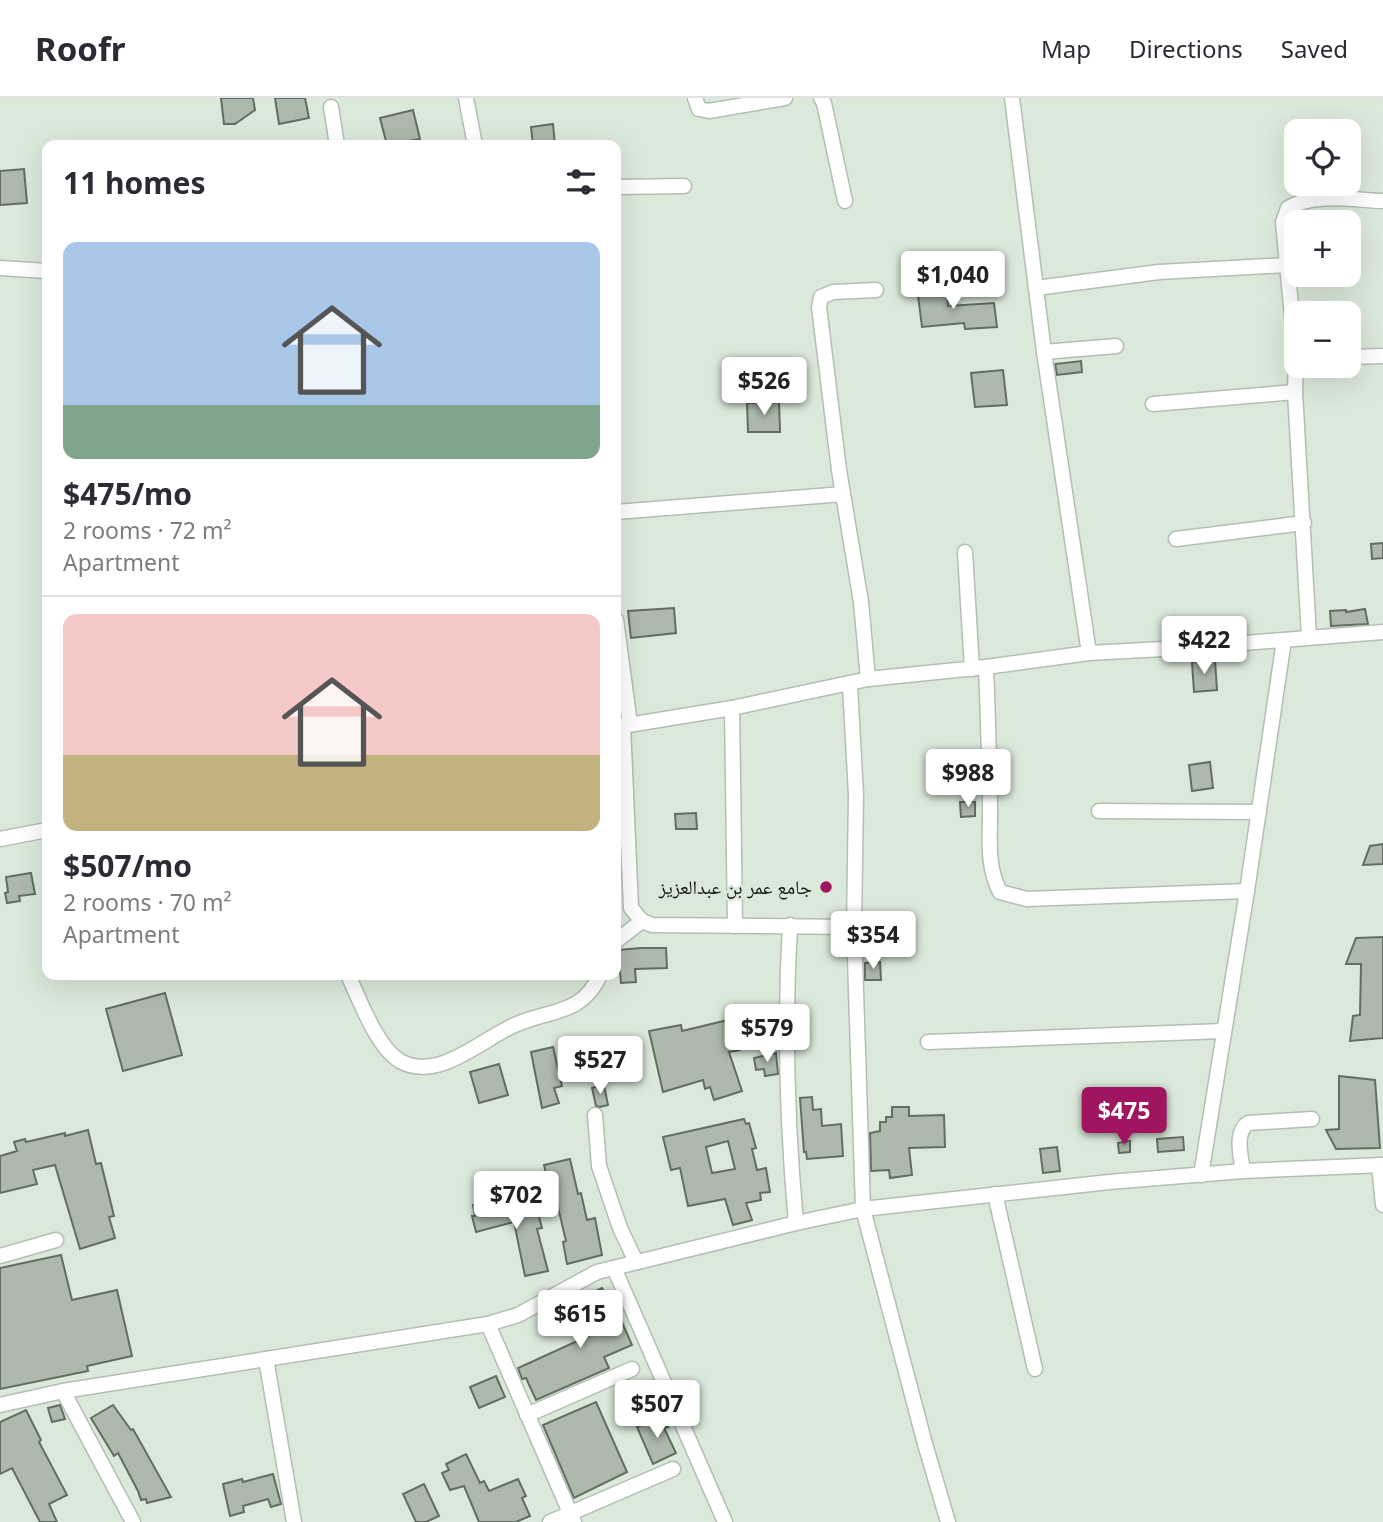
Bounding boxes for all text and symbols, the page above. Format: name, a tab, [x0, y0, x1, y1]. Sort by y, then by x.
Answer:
text: Roofr	[35, 26, 125, 71]
text: Map	[1041, 32, 1091, 65]
text: Directions	[1129, 32, 1243, 65]
text: Saved	[1281, 32, 1348, 65]
map controls	[1284, 119, 1361, 378]
button: locate	[1284, 119, 1361, 196]
text: 11 homes	[63, 162, 206, 203]
icon: filters	[562, 163, 600, 201]
button: +	[1284, 210, 1361, 287]
pin: $1,040	[896, 252, 1010, 311]
text: $1,040	[917, 258, 989, 290]
icon: home	[269, 287, 395, 413]
button: −	[1284, 301, 1361, 378]
pin: $526	[723, 358, 805, 417]
text: $526	[738, 364, 790, 396]
text: $475/mo	[63, 473, 192, 514]
text: 2 rooms · 72 m²	[63, 514, 232, 546]
text: Apartment	[63, 546, 180, 578]
pin: $422	[1163, 616, 1245, 676]
text: $422	[1178, 623, 1230, 655]
icon: home	[269, 659, 395, 785]
pin: $988	[927, 750, 1009, 809]
text: $988	[942, 756, 994, 788]
text: $507/mo	[63, 845, 192, 886]
place label: جامع عمر بن عبدالعزيز	[658, 874, 812, 900]
marker: جامع عمر بن عبدالعزيز	[818, 879, 834, 895]
text: 2 rooms · 70 m²	[63, 886, 232, 918]
pin: $354	[832, 912, 914, 971]
text: Apartment	[63, 918, 180, 950]
text: $354	[847, 918, 899, 950]
pin: $579	[726, 1004, 808, 1064]
text: $579	[741, 1011, 793, 1043]
pin: $527	[559, 1037, 641, 1096]
text: $527	[574, 1043, 626, 1075]
pin: $475	[1083, 1088, 1165, 1147]
text: $475	[1098, 1094, 1150, 1126]
pin: $702	[475, 1172, 557, 1231]
text: $702	[490, 1178, 542, 1210]
pin: $615	[539, 1290, 621, 1350]
text: $615	[554, 1297, 606, 1329]
pin: $507	[616, 1380, 698, 1440]
text: $507	[631, 1387, 683, 1419]

